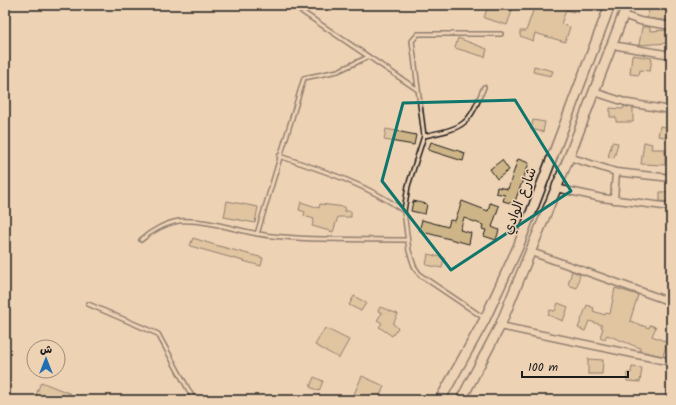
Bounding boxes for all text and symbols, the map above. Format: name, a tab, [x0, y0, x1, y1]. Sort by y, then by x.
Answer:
street label: شارع الوادي	[497, 164, 543, 238]
north arrow	[26, 339, 66, 379]
text: ش	[40, 341, 52, 359]
scale bar	[522, 353, 628, 379]
text: 100 m	[528, 358, 559, 377]

